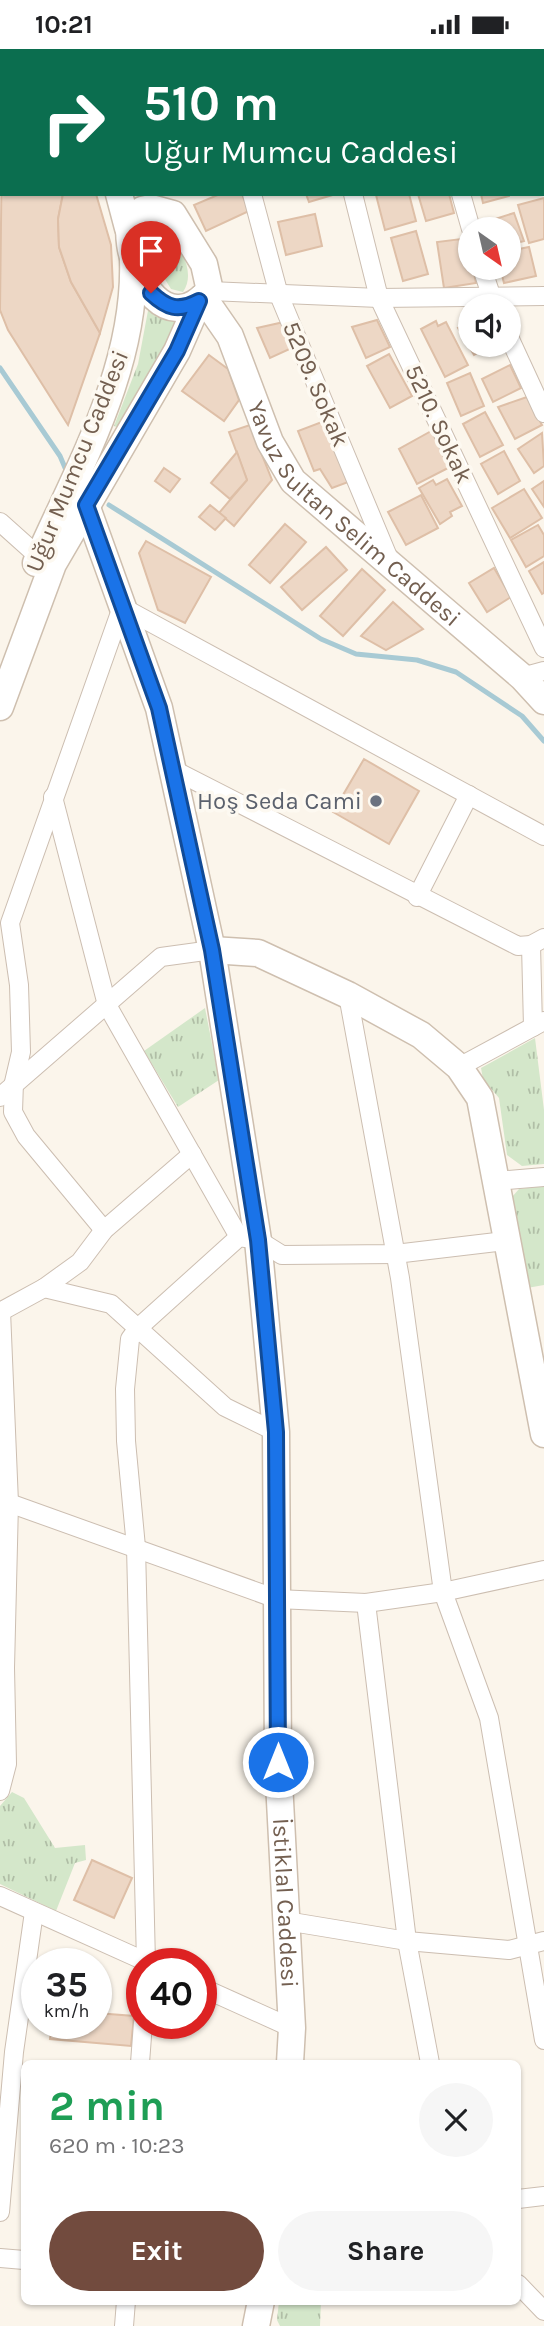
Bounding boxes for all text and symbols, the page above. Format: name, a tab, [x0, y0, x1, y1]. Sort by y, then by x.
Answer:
text: 10:21	[35, 9, 93, 40]
text: 510 m	[143, 75, 279, 132]
icon: right	[28, 77, 119, 168]
text: Uğur Mumcu Caddesi	[143, 134, 458, 171]
north arrow	[458, 217, 522, 280]
map controls	[458, 217, 521, 357]
pin	[121, 221, 181, 293]
icon: arrive	[132, 232, 170, 270]
button: sound	[458, 294, 521, 357]
street label: 5209. Sokak	[277, 317, 355, 451]
street label: Uğur Mumcu Caddesi	[20, 346, 134, 576]
street label: 5210. Sokak	[399, 360, 479, 488]
street label: Yavuz Sultan Selim Caddesi	[242, 397, 466, 632]
place label: Hoş Seda Cami	[197, 787, 362, 815]
marker: Hoş Seda Cami	[368, 793, 384, 809]
position arrow	[241, 1725, 315, 1799]
street label: İstiklal Caddesi	[267, 1817, 304, 1988]
speed limit sign: 40	[126, 1948, 217, 2039]
text: 35	[45, 1964, 88, 2005]
text: km/h	[44, 2000, 89, 2022]
text: 2 min	[49, 2081, 165, 2131]
button: close	[419, 2083, 493, 2157]
text: 620 m · 10:23	[49, 2132, 185, 2159]
button: Exit	[49, 2211, 264, 2291]
button: Share	[278, 2211, 493, 2291]

